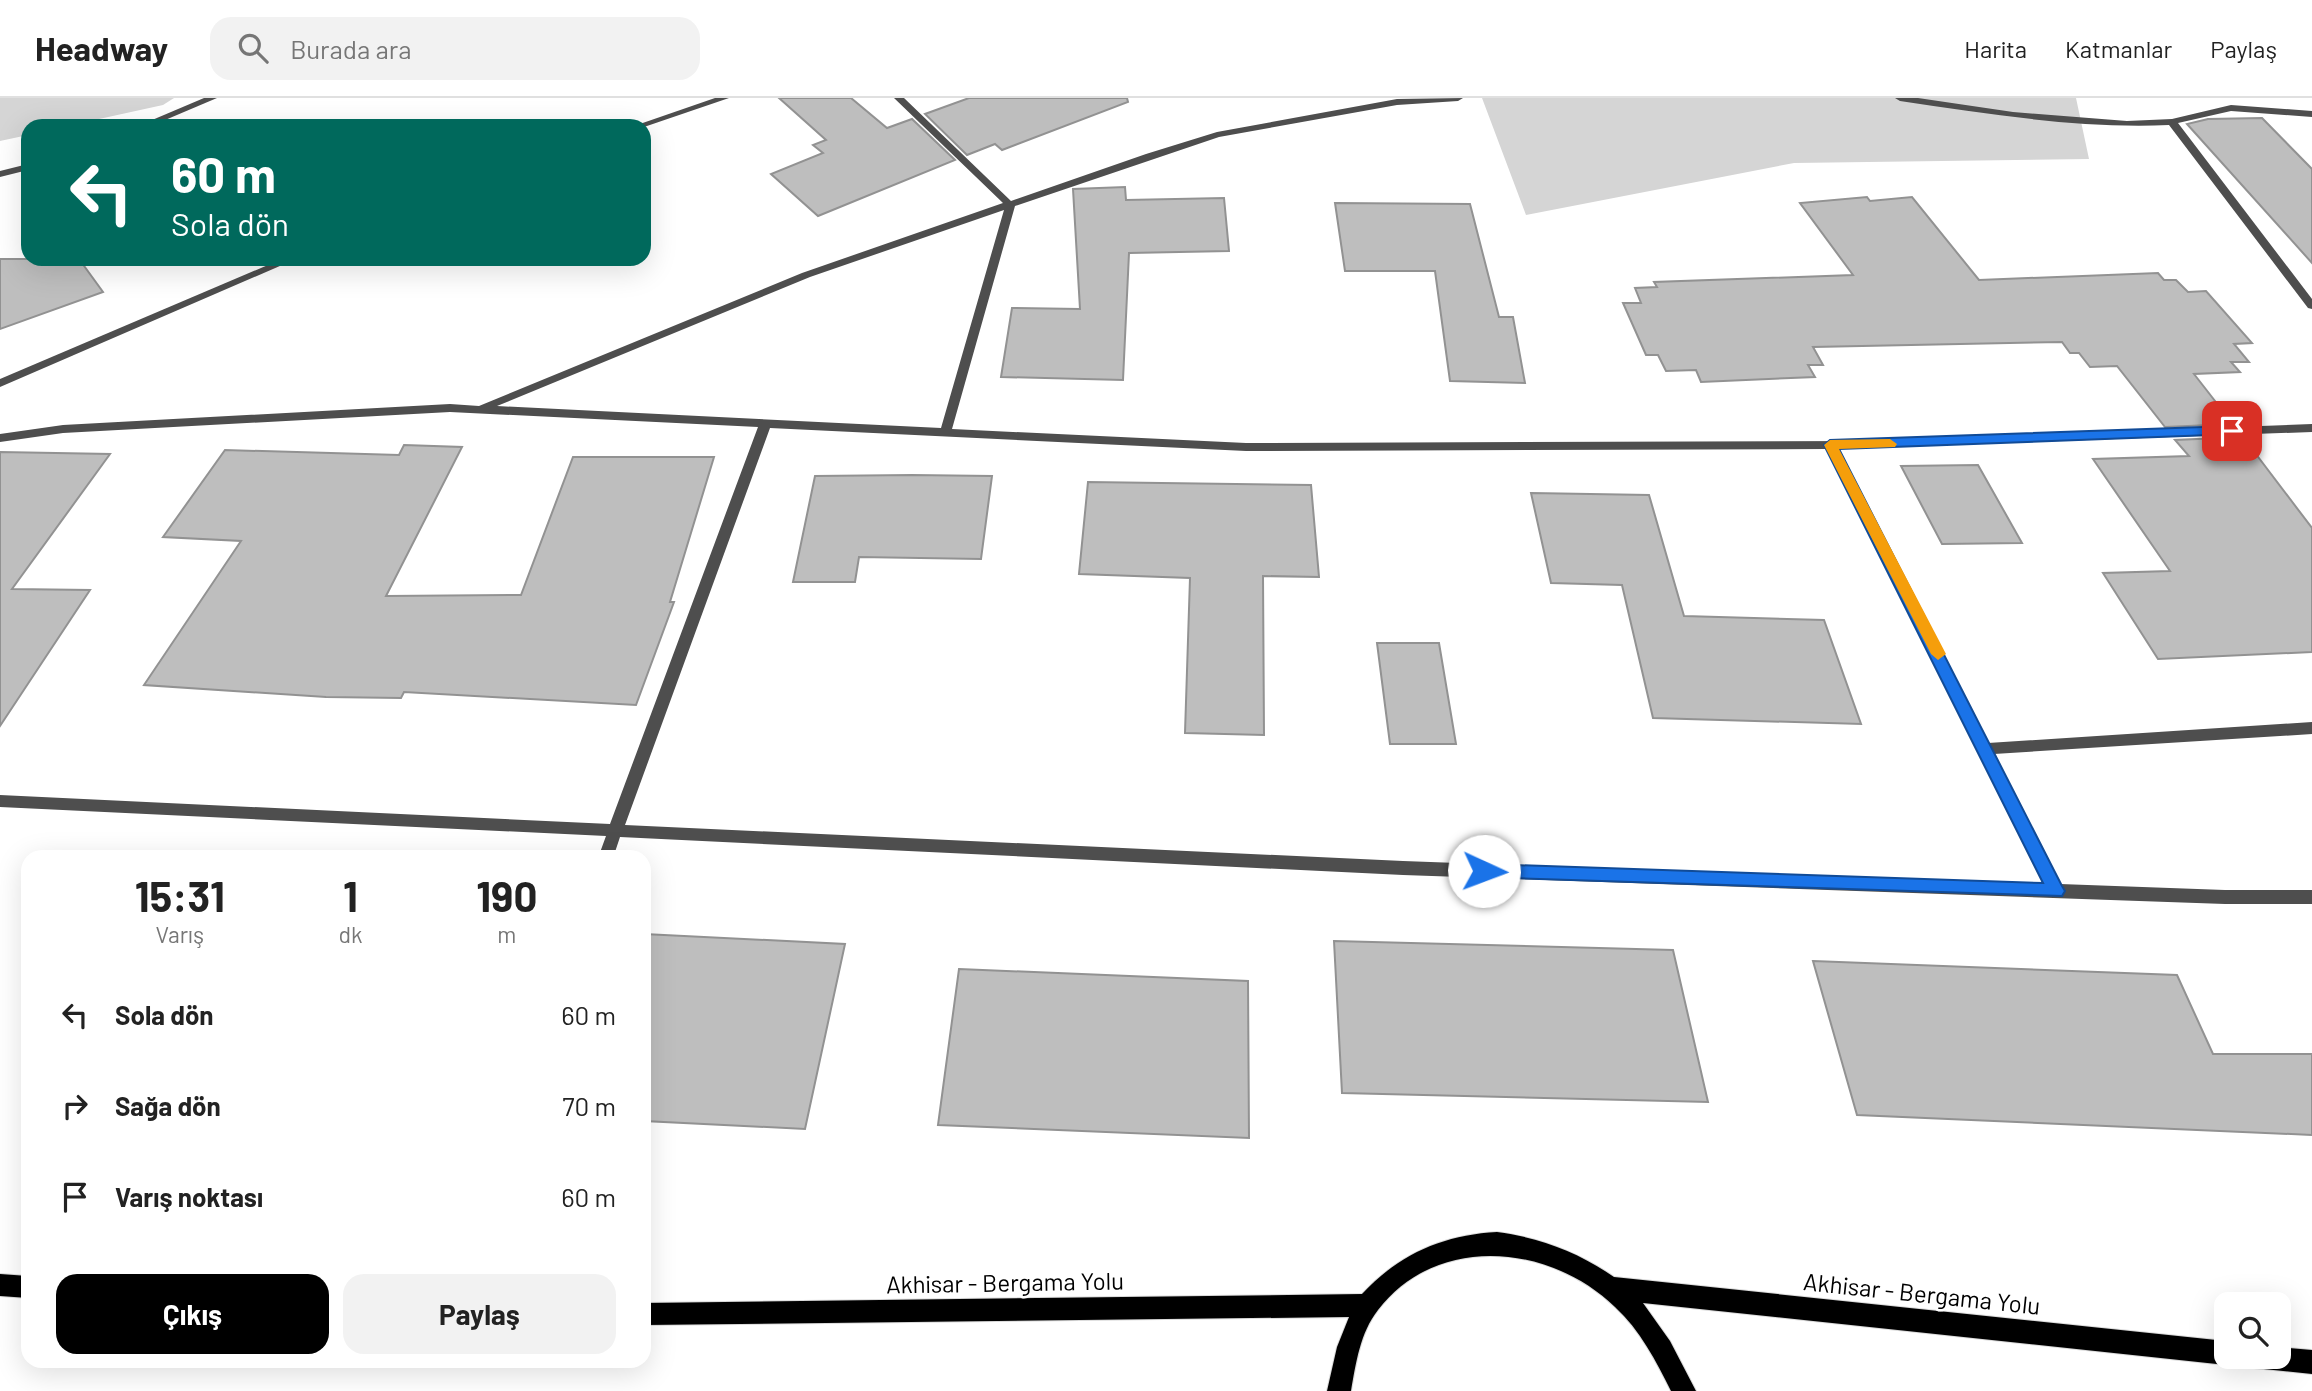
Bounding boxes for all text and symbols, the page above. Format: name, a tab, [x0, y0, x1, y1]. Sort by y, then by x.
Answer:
search box	[210, 17, 700, 80]
text: Headway	[35, 28, 168, 68]
icon: search	[234, 29, 272, 67]
text: Burada ara	[290, 33, 411, 64]
text: Harita	[1964, 34, 2027, 63]
text: Katmanlar	[2065, 34, 2172, 63]
text: Paylaş	[2210, 34, 2277, 63]
text: 60 m	[171, 144, 276, 203]
icon: left	[56, 147, 147, 238]
text: Sola dön	[171, 204, 289, 242]
pin	[2202, 401, 2262, 461]
icon: arrive	[2213, 412, 2251, 450]
position arrow	[1447, 834, 1521, 908]
text: 15:31	[135, 870, 225, 920]
text: 1	[343, 870, 358, 920]
text: 190	[476, 870, 537, 920]
text: Varış	[155, 920, 204, 948]
text: dk	[339, 920, 363, 948]
text: m	[497, 920, 516, 948]
icon: left	[56, 996, 94, 1034]
text: Sola dön	[115, 999, 213, 1030]
text: 60 m	[561, 999, 616, 1030]
icon: right	[56, 1087, 94, 1125]
text: Sağa dön	[115, 1090, 221, 1121]
text: 70 m	[562, 1090, 616, 1121]
icon: arrive	[56, 1178, 94, 1216]
text: Varış noktası	[115, 1181, 263, 1212]
text: 60 m	[561, 1181, 616, 1212]
street label: Akhisar - Bergama Yolu	[886, 1265, 1124, 1299]
street label: Akhisar - Bergama Yolu	[1802, 1266, 2042, 1320]
button: Çıkış	[56, 1274, 329, 1354]
button: Paylaş	[343, 1274, 616, 1354]
map controls	[2214, 1292, 2291, 1369]
button: search	[2214, 1292, 2291, 1369]

